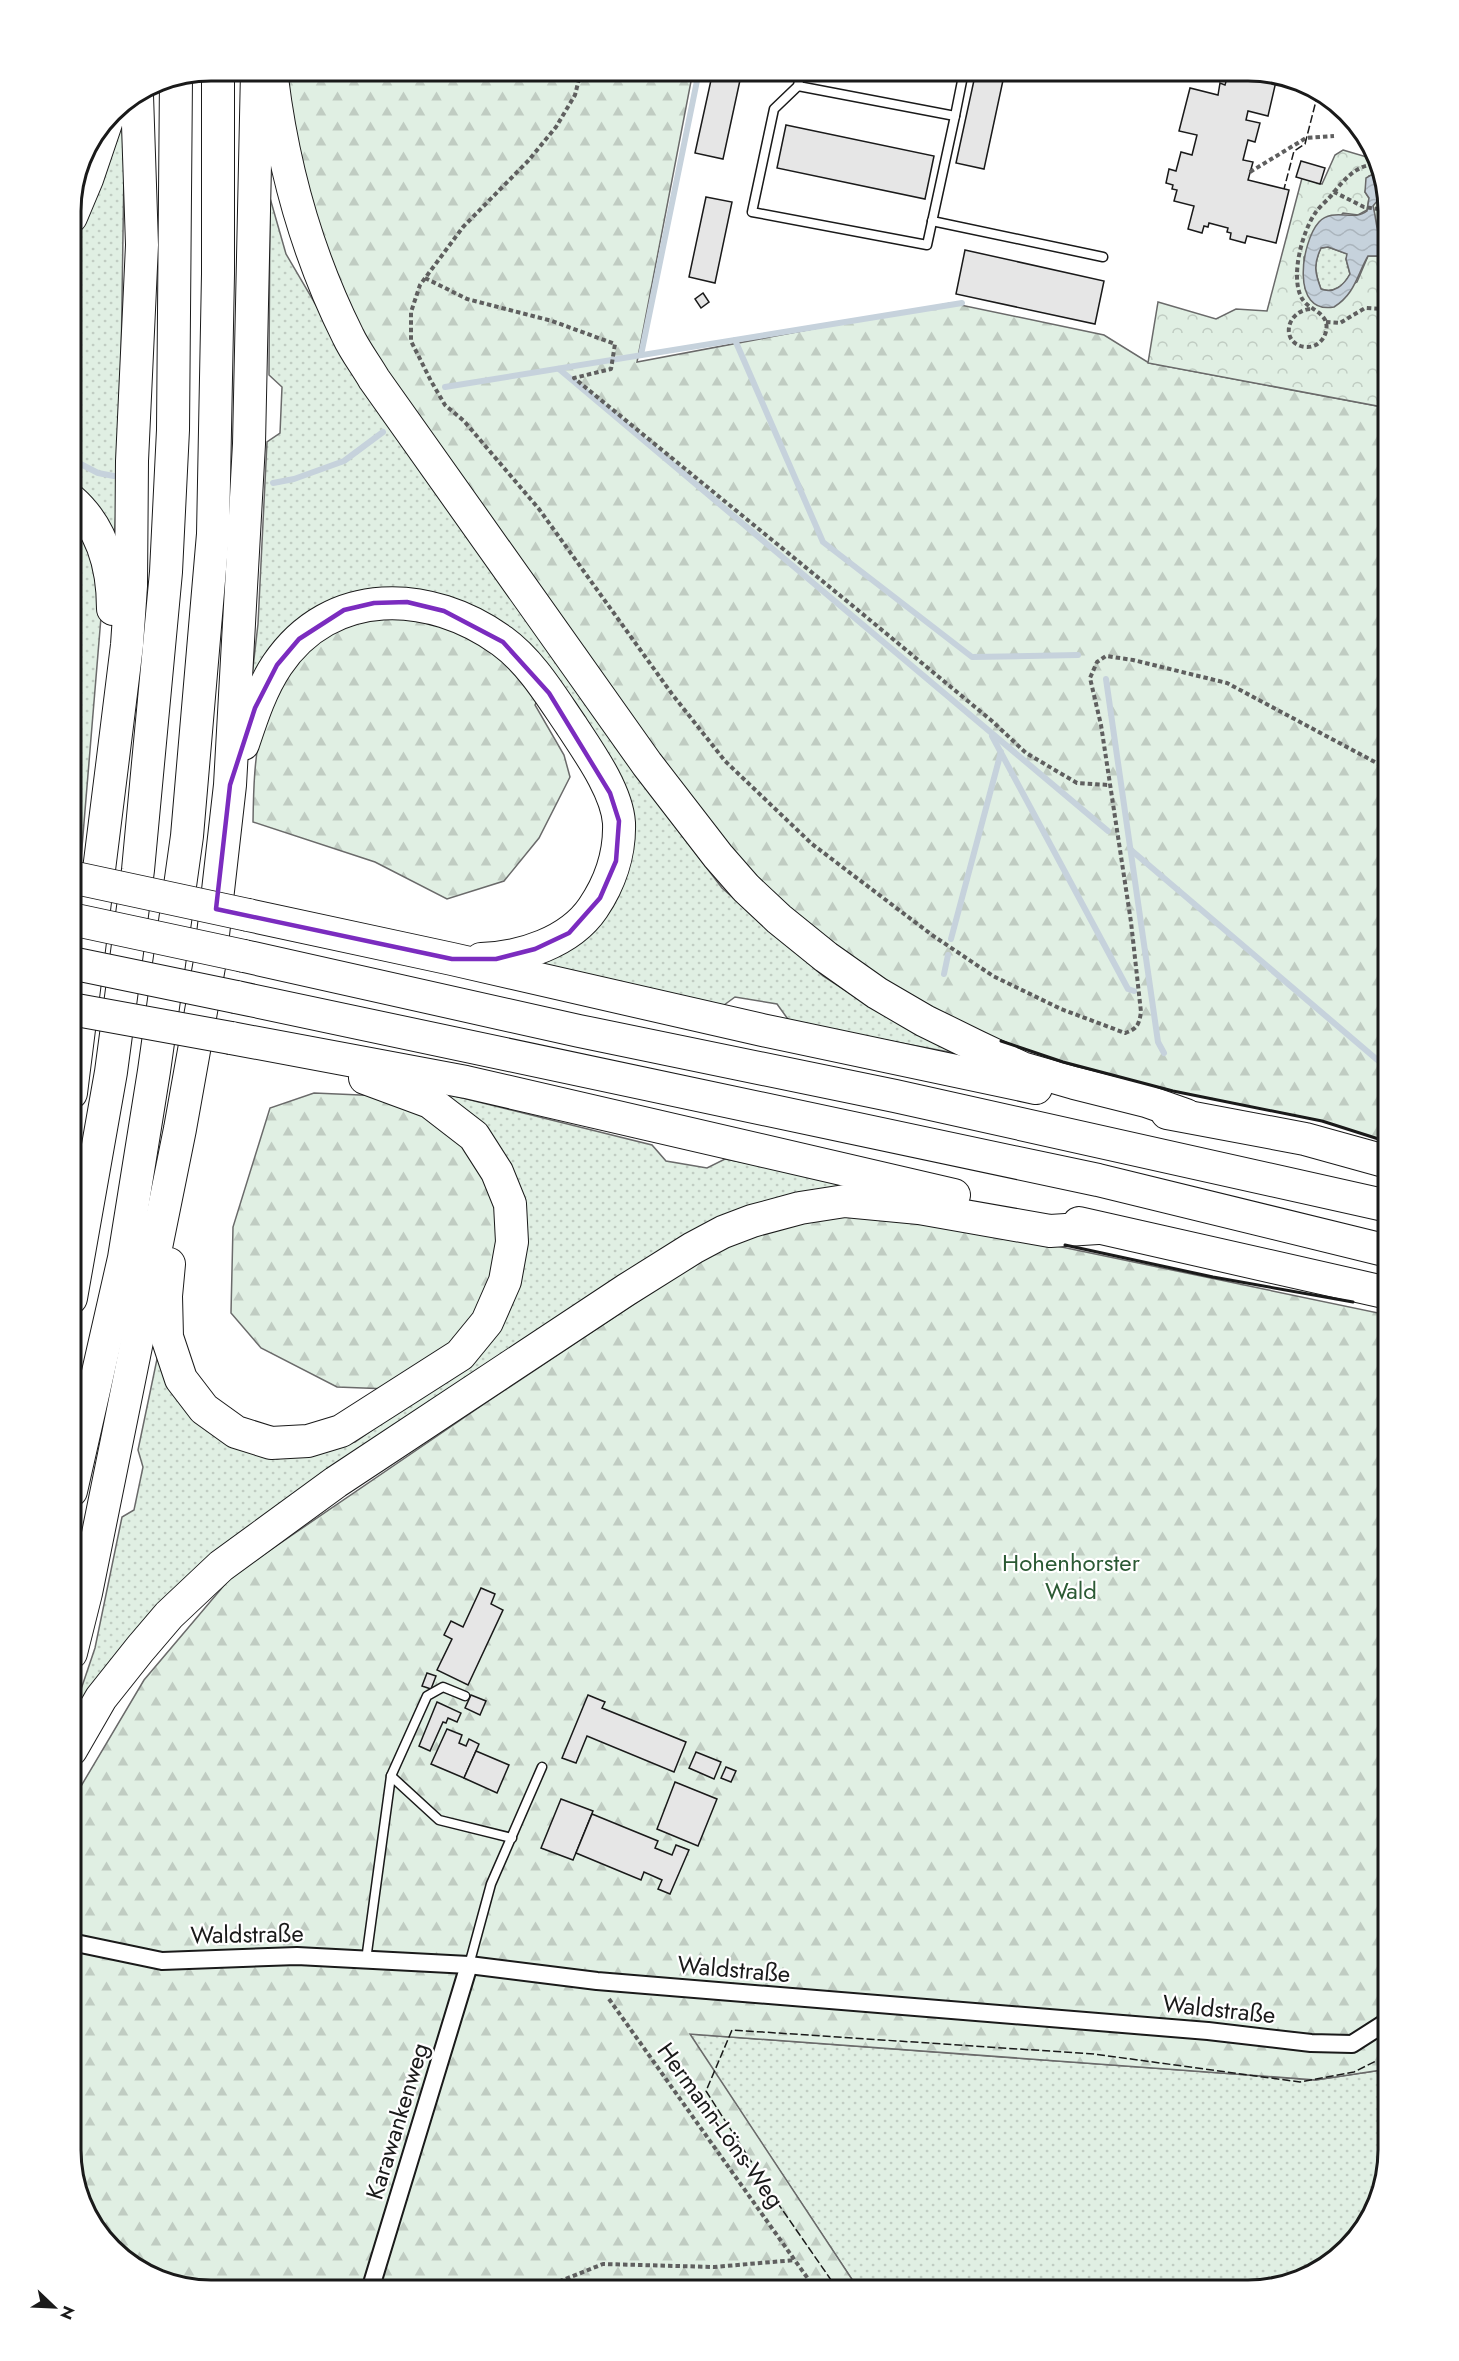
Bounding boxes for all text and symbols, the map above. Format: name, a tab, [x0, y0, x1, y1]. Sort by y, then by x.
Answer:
park label: Hohenhorster Wald	[1002, 1545, 1141, 1608]
street label: Waldstraße	[190, 1916, 304, 1952]
street label: Waldstraße	[676, 1947, 792, 1991]
street label: Waldstraße	[1161, 1986, 1277, 2032]
street label: Hermann-Löns-Weg	[649, 2035, 793, 2215]
street label: Karawankenweg	[357, 2038, 437, 2204]
north arrow	[24, 2277, 84, 2337]
text: N	[54, 2302, 80, 2323]

